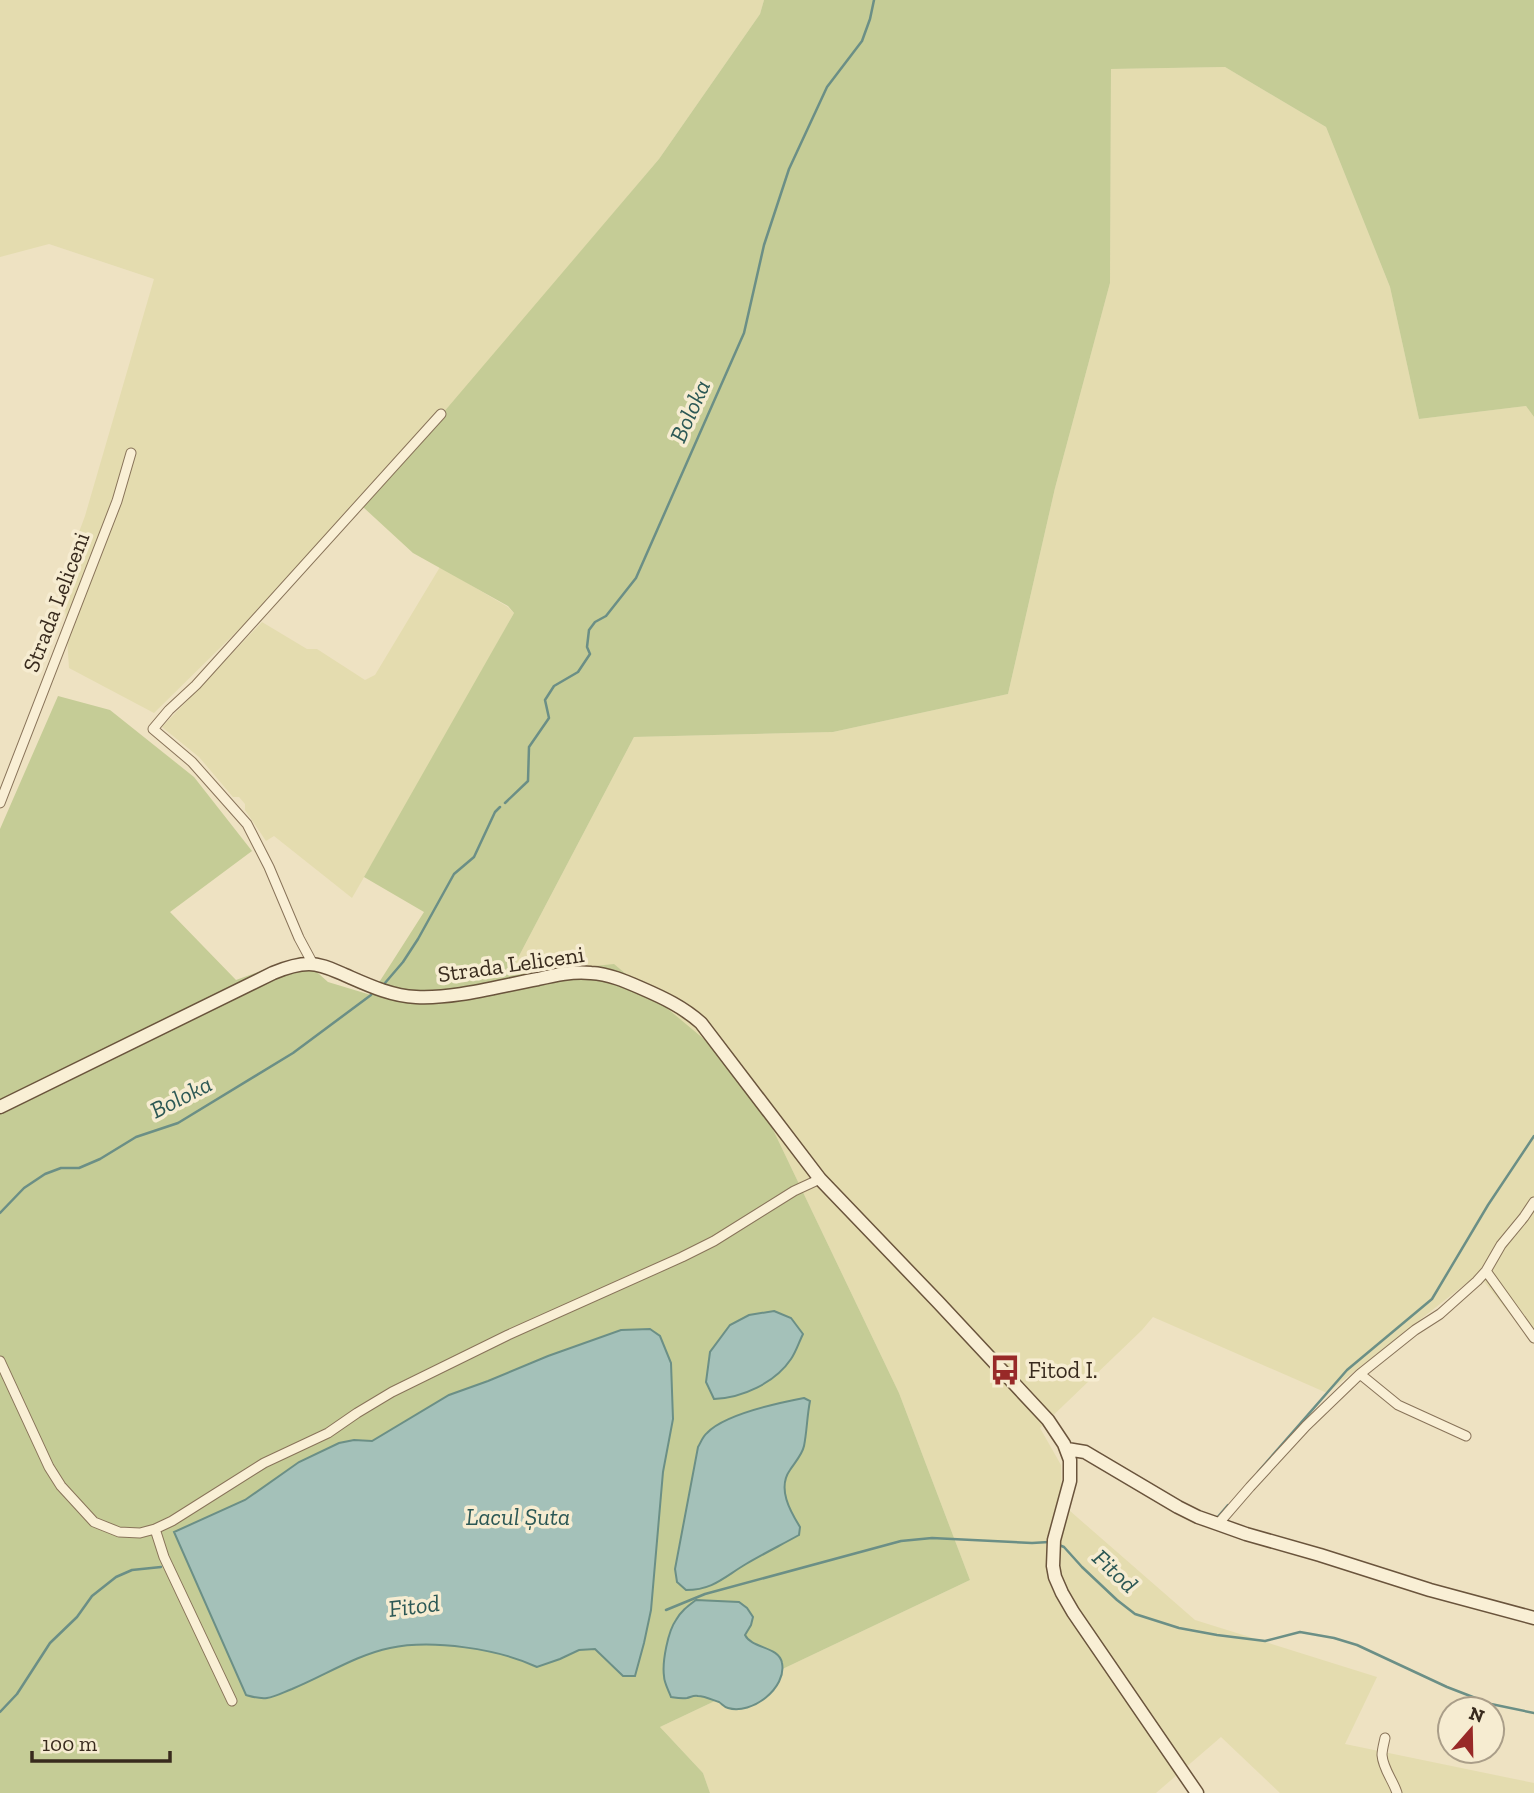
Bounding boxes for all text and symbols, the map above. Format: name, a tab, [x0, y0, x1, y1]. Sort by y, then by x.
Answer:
water label: Boloka	[663, 375, 716, 447]
street label: Strada Leliceni	[17, 528, 95, 676]
street label: Strada Leliceni	[436, 940, 586, 988]
water label: Boloka	[145, 1069, 217, 1124]
bus stop icon: Fitod I.	[988, 1353, 1022, 1387]
place label: Fitod I.	[1028, 1356, 1098, 1384]
water label: Lacul Șuta	[466, 1502, 570, 1531]
water label: Fitod	[1087, 1543, 1144, 1599]
water label: Fitod	[387, 1588, 441, 1623]
north arrow	[1436, 1695, 1506, 1765]
text: N	[1466, 1701, 1487, 1728]
scale bar	[32, 1720, 170, 1764]
text: 100 m	[42, 1731, 97, 1756]

